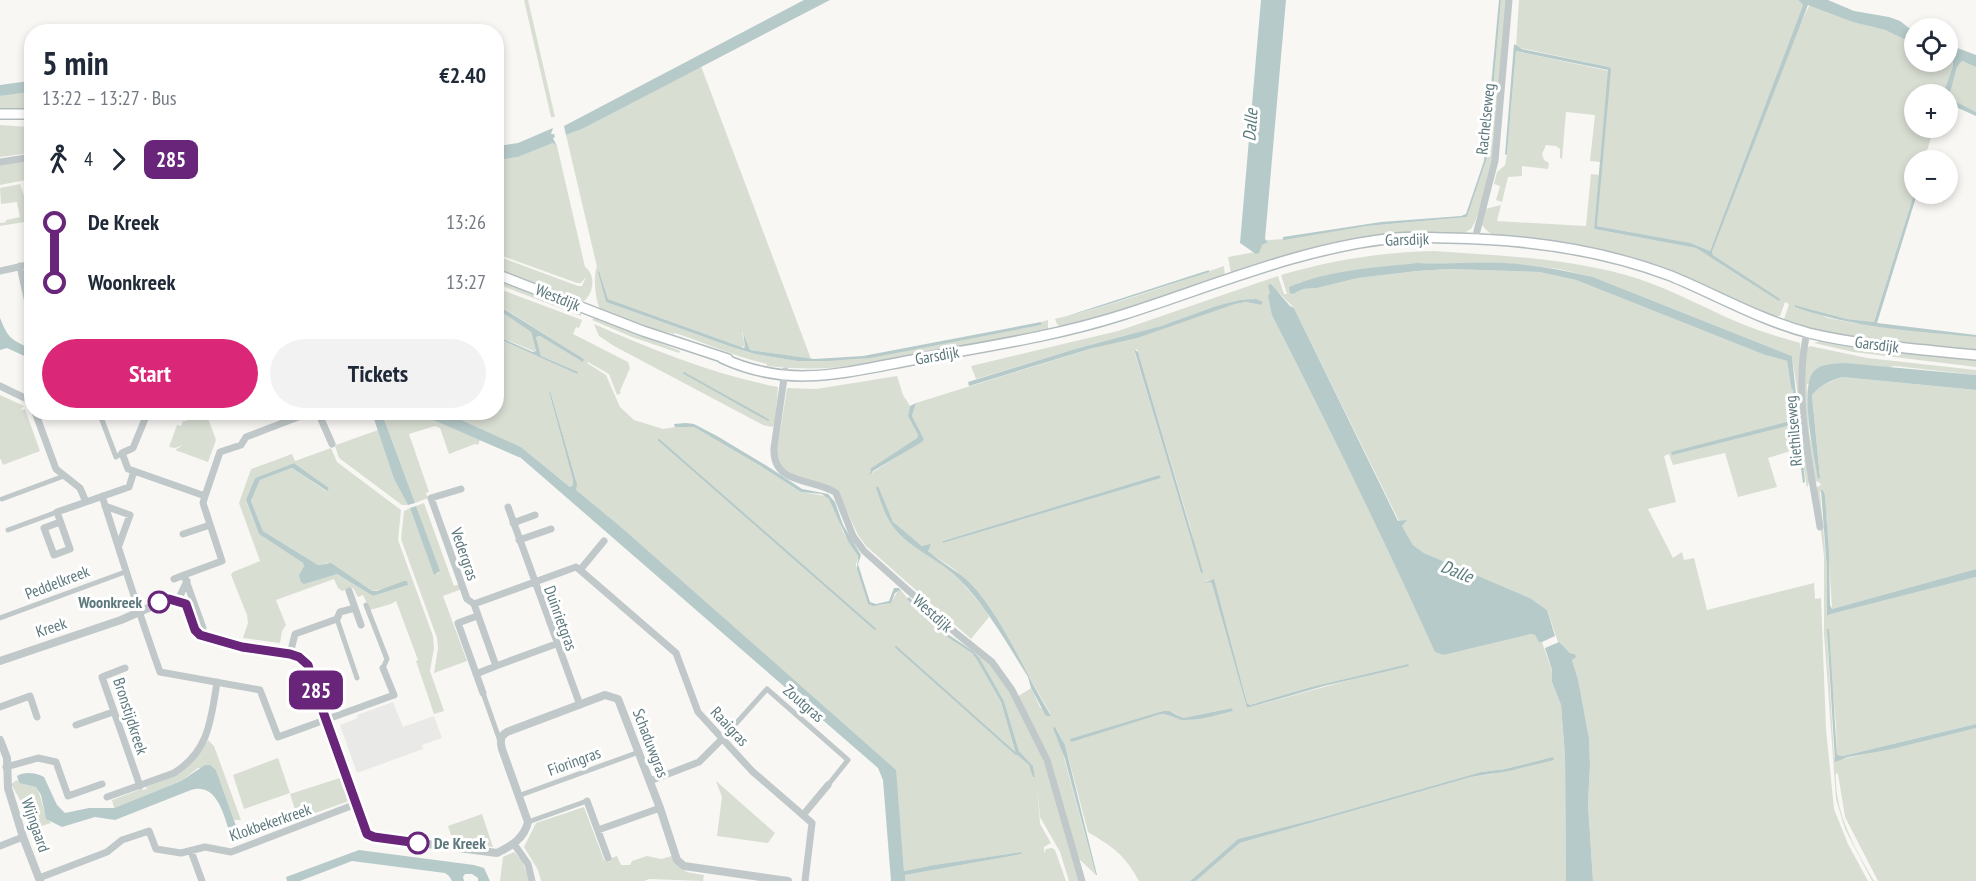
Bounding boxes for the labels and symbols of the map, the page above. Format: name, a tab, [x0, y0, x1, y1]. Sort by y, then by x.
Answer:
street label: Rachelseweg	[1471, 82, 1499, 156]
water label: Dalle	[1237, 106, 1263, 142]
street label: Garsdijk	[1385, 228, 1430, 250]
street label: Westdijk	[533, 279, 584, 315]
street label: Garsdijk	[1854, 331, 1901, 357]
street label: Garsdijk	[914, 341, 961, 369]
street label: Riethilseweg	[1780, 395, 1806, 467]
street label: Vedergras	[446, 524, 483, 583]
water label: Dalle	[1438, 554, 1478, 588]
street label: Peddelkreek	[22, 560, 93, 603]
street label: Duinrietgras	[540, 583, 582, 653]
street label: Westdijk	[909, 590, 958, 637]
marker: Woonkreek	[148, 591, 170, 613]
place label: Woonkreek	[77, 592, 142, 612]
street label: Kreek	[33, 612, 70, 641]
line badge: 285	[282, 670, 350, 710]
street label: Bronstijdkreek	[109, 675, 153, 758]
street label: Zoutgras	[779, 680, 829, 726]
street label: Raaigras	[707, 702, 753, 750]
street label: Schaduwgras	[629, 706, 673, 780]
street label: Fioringras	[545, 742, 603, 780]
street label: Wijngaard	[17, 795, 55, 855]
street label: Klokbekerkreek	[226, 798, 314, 845]
marker: De Kreek	[407, 832, 429, 854]
place label: De Kreek	[434, 833, 486, 853]

